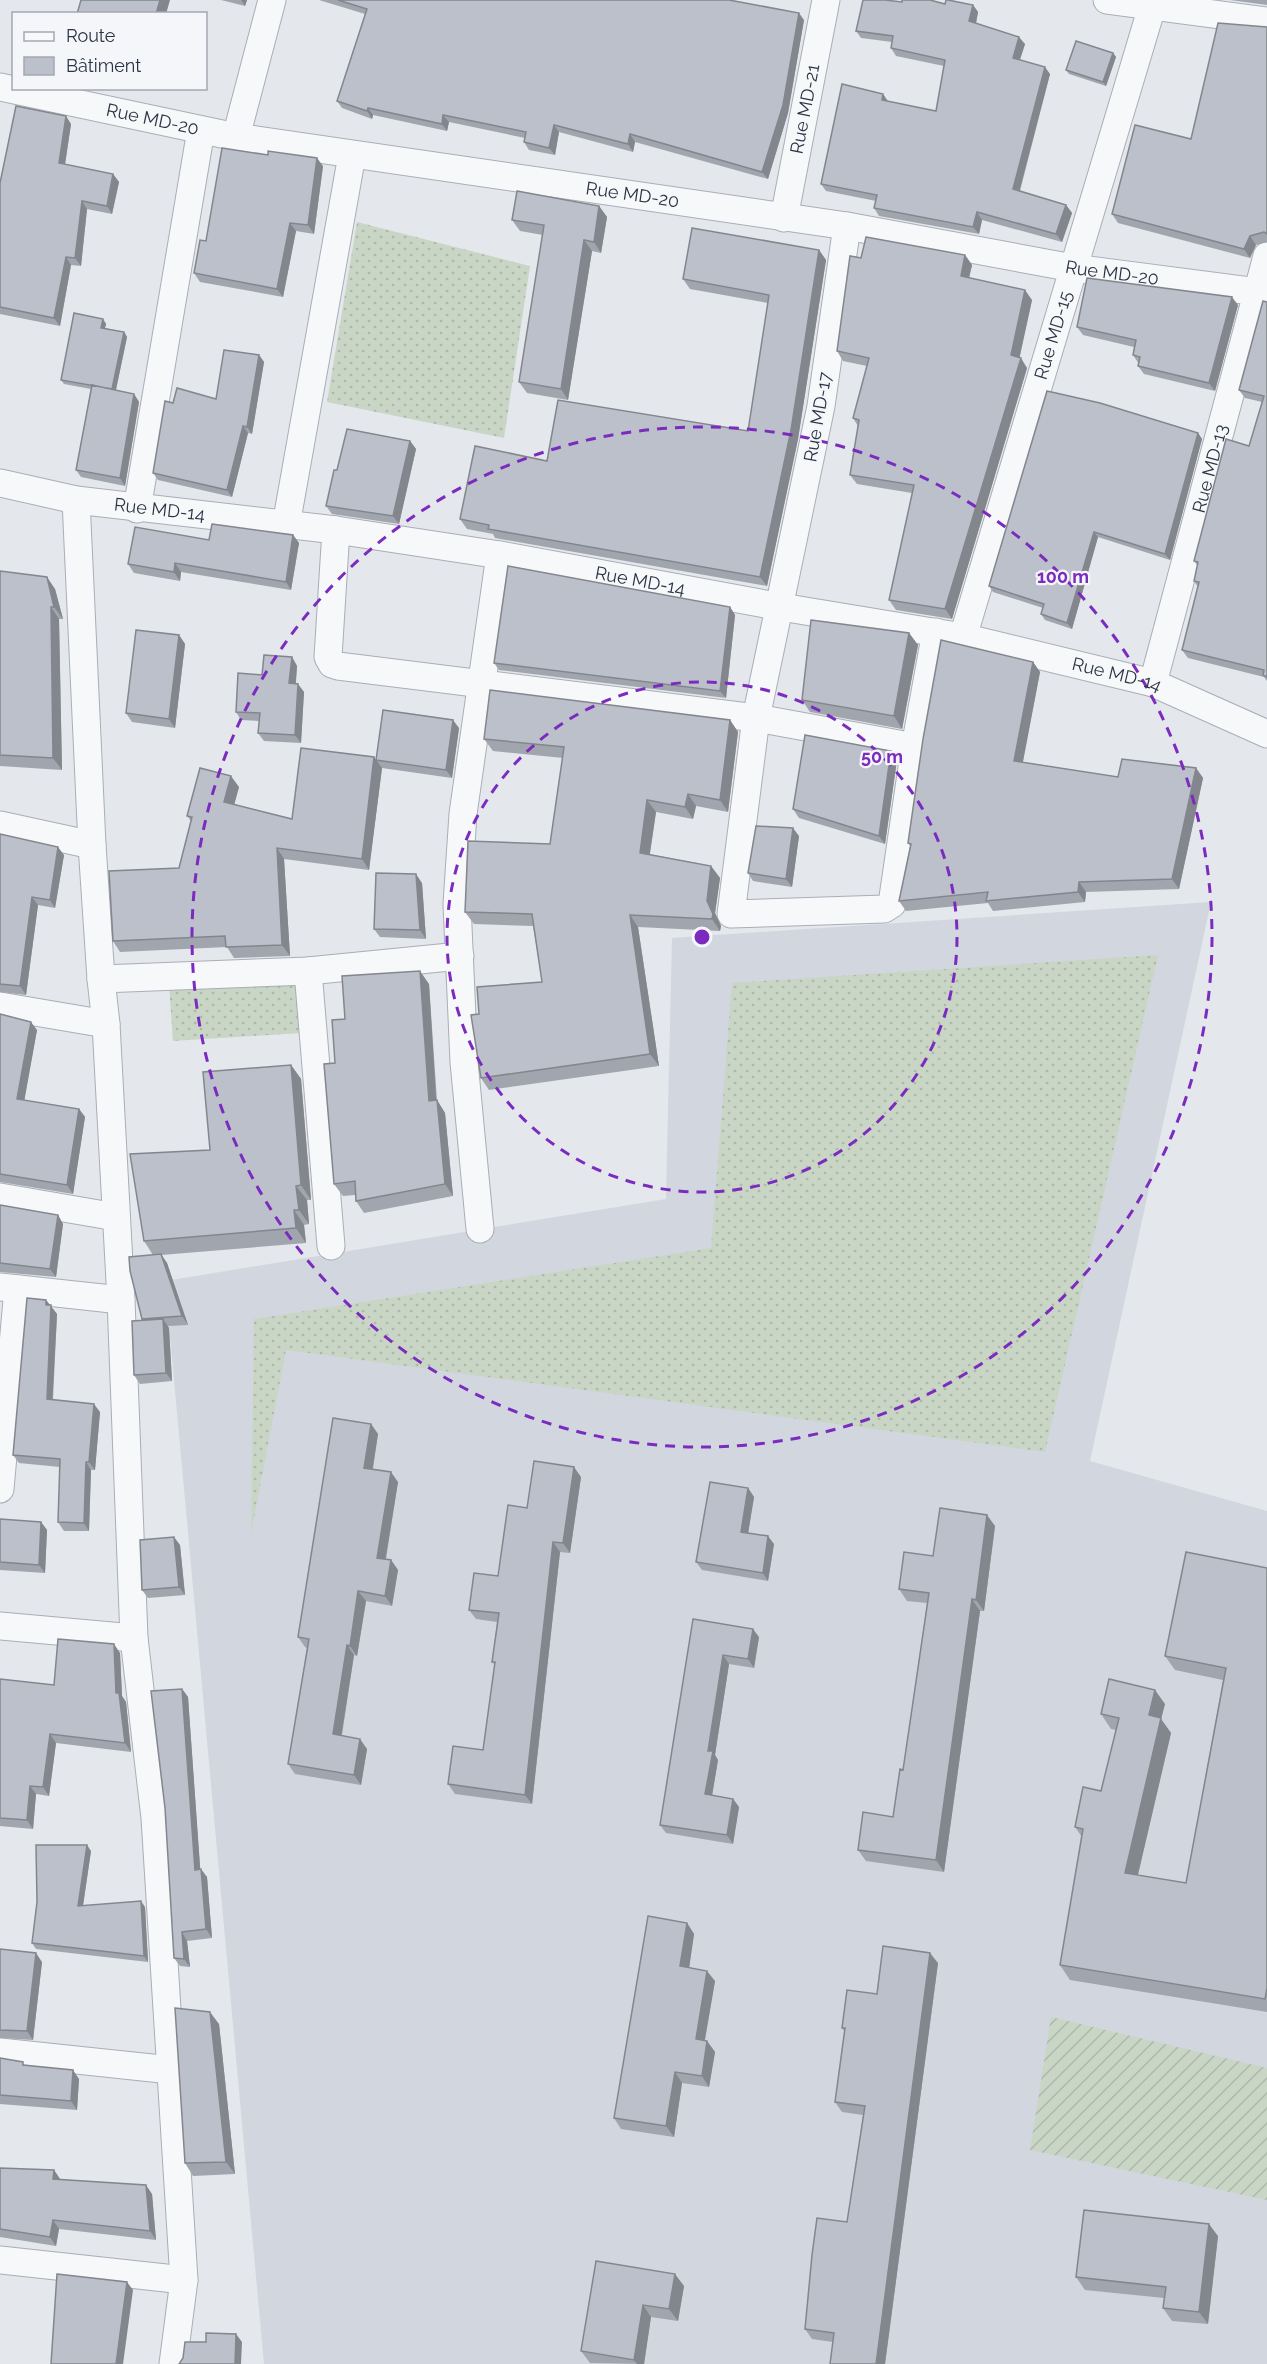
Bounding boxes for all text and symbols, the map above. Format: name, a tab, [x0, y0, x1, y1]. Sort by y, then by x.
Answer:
legend	[12, 12, 207, 90]
text: Route	[66, 25, 116, 46]
text: Bâtiment	[66, 55, 141, 76]
street label: Rue MD-21	[786, 62, 823, 155]
street label: Rue MD-20	[104, 99, 201, 139]
street label: Rue MD-20	[585, 177, 681, 211]
street label: Rue MD-20	[1064, 256, 1160, 289]
street label: Rue MD-15	[1030, 288, 1076, 382]
street label: Rue MD-17	[799, 370, 836, 463]
street label: Rue MD-13	[1188, 422, 1232, 515]
street label: Rue MD-14	[113, 493, 206, 525]
street label: Rue MD-14	[593, 562, 687, 599]
text: 100 m	[1037, 566, 1089, 587]
street label: Rue MD-14	[1070, 653, 1165, 696]
text: 50 m	[861, 746, 903, 767]
centre of rings	[692, 927, 712, 947]

